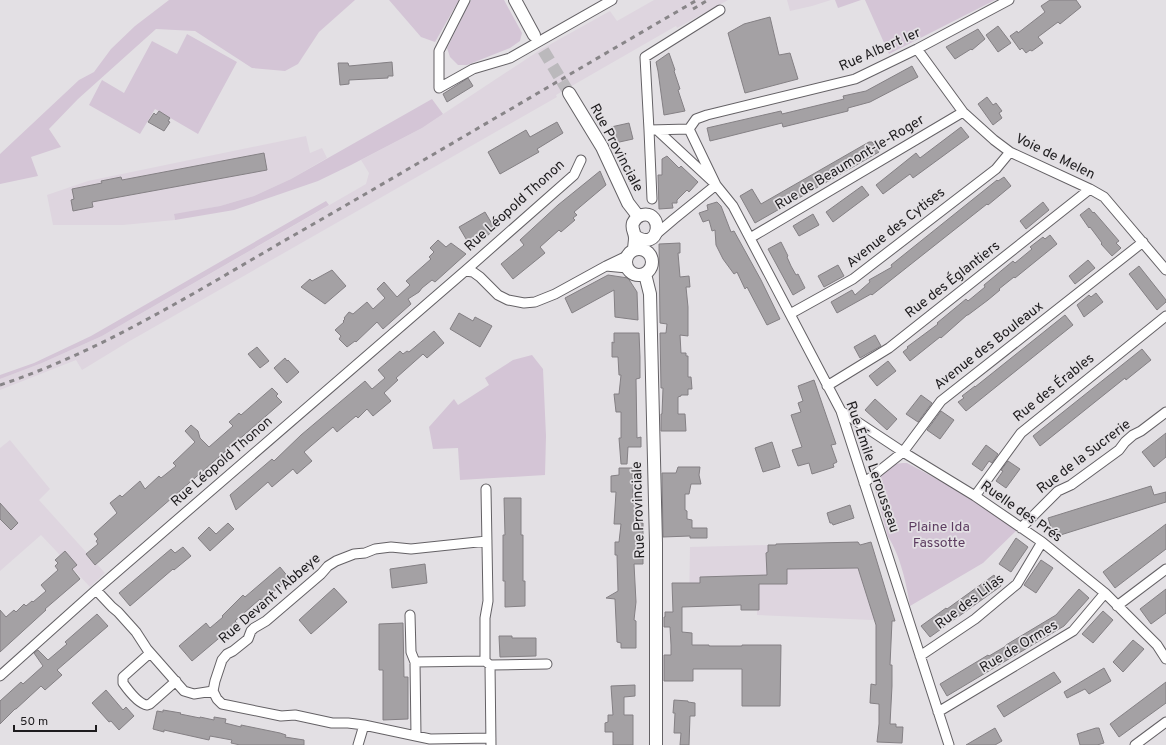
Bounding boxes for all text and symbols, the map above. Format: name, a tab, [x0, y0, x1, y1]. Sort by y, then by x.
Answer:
street label: Rue Albert Ier	[837, 24, 924, 76]
street label: Rue Provinciale	[586, 101, 646, 195]
street label: Rue de Beaumont-le-Roger	[772, 111, 928, 214]
street label: Voie de Melen	[1012, 130, 1098, 184]
street label: Rue Léopold Thonon	[461, 157, 569, 255]
street label: Avenue des Cytises	[843, 184, 949, 272]
street label: Rue des Églantiers	[902, 237, 1004, 322]
street label: Avenue des Bouleaux	[931, 298, 1047, 394]
street label: Rue des Érables	[1009, 349, 1098, 426]
street label: Rue Émile Lerousseau	[842, 399, 903, 535]
street label: Rue Léopold Thonon	[168, 413, 276, 511]
street label: Rue de la Sucrerie	[1034, 416, 1134, 498]
street label: Rue Provinciale	[629, 461, 649, 559]
street label: Ruelle des Prés	[977, 478, 1065, 546]
park label: Plaine Ida Fassotte	[908, 519, 970, 552]
street label: Rue Devant l'Abbeye	[216, 550, 324, 648]
street label: Rue des Lilas	[932, 571, 1008, 633]
street label: Rue de Ormes	[977, 617, 1061, 677]
scale bar	[14, 707, 96, 733]
text: 50 m	[20, 714, 48, 730]

